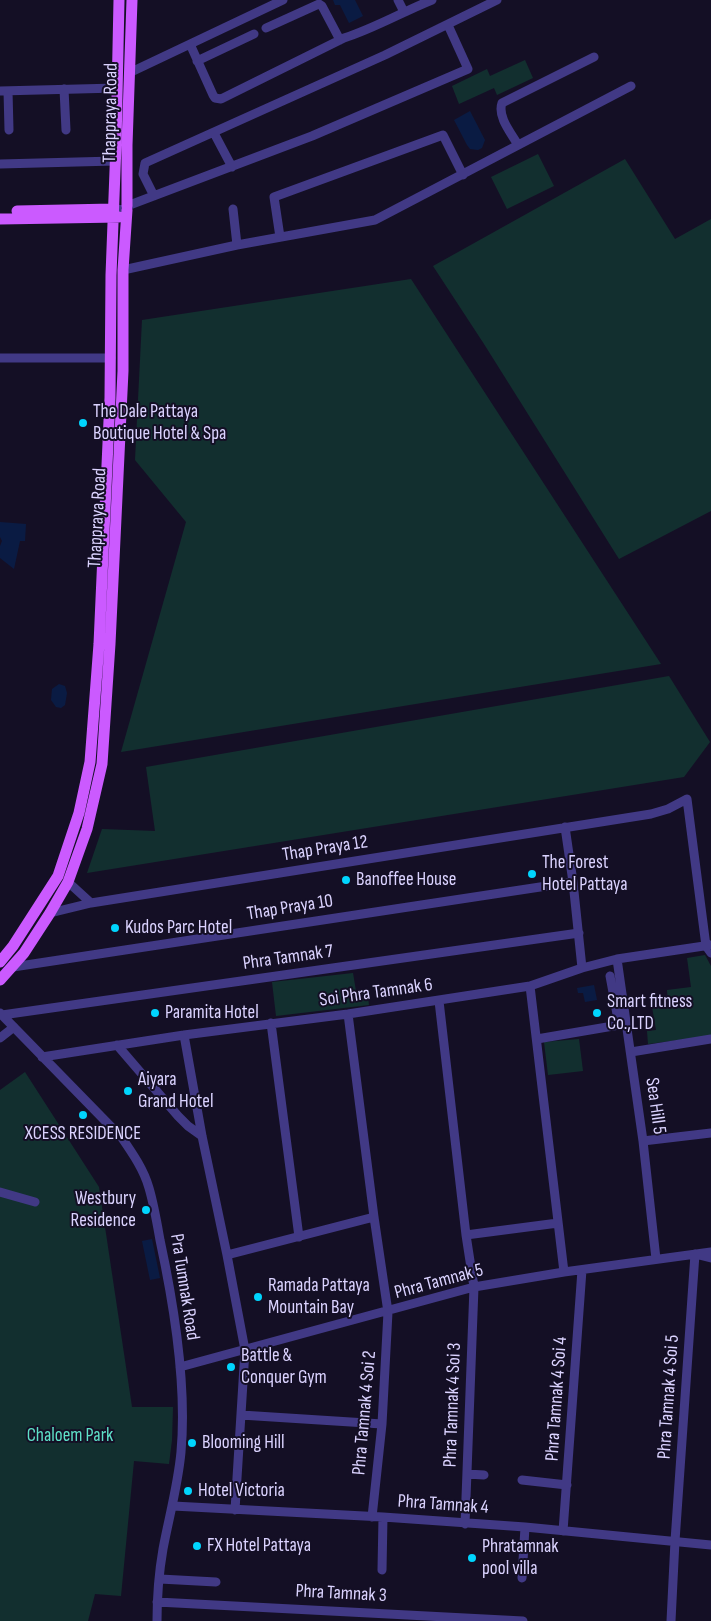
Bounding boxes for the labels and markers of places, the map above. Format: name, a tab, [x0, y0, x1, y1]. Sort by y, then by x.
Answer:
place label: The Dale Pattaya Boutique Hotel & Spa	[93, 401, 226, 445]
marker: The Dale Pattaya Boutique Hotel & Spa	[77, 417, 89, 429]
place label: The Forest Hotel Pattaya	[542, 852, 627, 896]
marker: The Forest Hotel Pattaya	[526, 868, 538, 880]
place label: Banoffee House	[356, 869, 457, 891]
marker: Banoffee House	[340, 874, 352, 886]
place label: Kudos Parc Hotel	[125, 917, 232, 939]
marker: Kudos Parc Hotel	[109, 922, 121, 934]
place label: Smart fitness Co.,LTD	[607, 991, 692, 1035]
place label: Paramita Hotel	[165, 1002, 259, 1024]
marker: Paramita Hotel	[149, 1007, 161, 1019]
marker: Smart fitness Co.,LTD	[591, 1007, 603, 1019]
place label: Aiyara Grand Hotel	[138, 1069, 213, 1113]
marker: Aiyara Grand Hotel	[122, 1085, 134, 1097]
marker: XCESS RESIDENCE	[77, 1109, 89, 1121]
place label: XCESS RESIDENCE	[25, 1123, 141, 1145]
place label: Westbury Residence	[71, 1188, 136, 1232]
marker: Westbury Residence	[140, 1204, 152, 1216]
place label: Ramada Pattaya Mountain Bay	[268, 1275, 370, 1319]
marker: Ramada Pattaya Mountain Bay	[252, 1291, 264, 1303]
place label: Battle & Conquer Gym	[241, 1345, 327, 1389]
marker: Battle & Conquer Gym	[225, 1361, 237, 1373]
place label: Blooming Hill	[202, 1432, 284, 1454]
marker: Blooming Hill	[186, 1437, 198, 1449]
place label: Hotel Victoria	[198, 1480, 285, 1502]
marker: Hotel Victoria	[182, 1485, 194, 1497]
place label: FX Hotel Pattaya	[207, 1535, 311, 1557]
place label: Phratamnak pool villa	[482, 1536, 559, 1580]
marker: FX Hotel Pattaya	[191, 1540, 203, 1552]
marker: Phratamnak pool villa	[466, 1552, 478, 1564]

